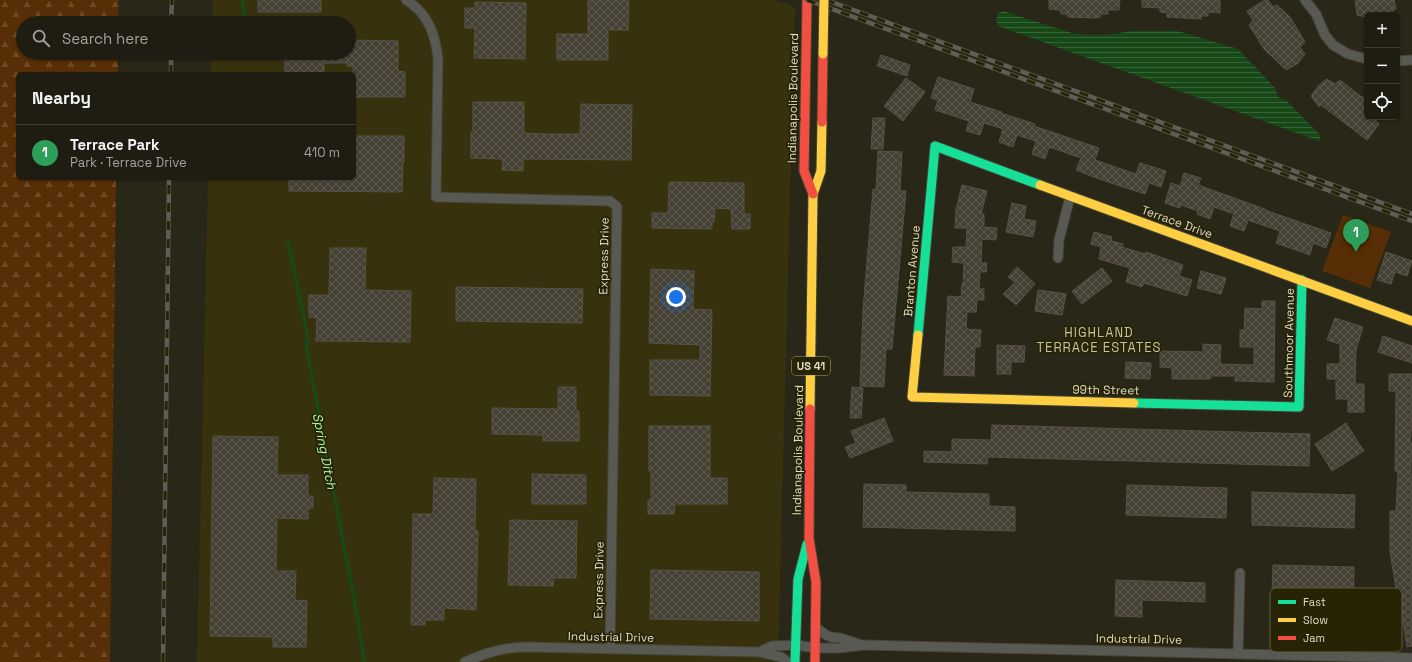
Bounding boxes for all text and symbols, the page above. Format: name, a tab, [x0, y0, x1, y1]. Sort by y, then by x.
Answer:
map controls	[1364, 12, 1400, 120]
button: +	[1364, 12, 1400, 48]
search box	[16, 16, 356, 60]
icon: search	[30, 27, 52, 49]
text: Search here	[62, 29, 148, 48]
street label: Indianapolis Boulevard	[784, 33, 802, 163]
button: −	[1364, 48, 1400, 84]
button: locate	[1364, 84, 1400, 120]
text: Nearby	[32, 87, 91, 109]
text: Terrace Park	[70, 135, 160, 154]
text: 1	[42, 144, 48, 161]
text: 410 m	[304, 144, 340, 161]
text: Park · Terrace Drive	[70, 154, 187, 171]
street label: Terrace Drive	[1139, 202, 1215, 242]
street label: Express Drive	[595, 217, 613, 295]
pin: 1	[1343, 219, 1369, 252]
street label: Branton Avenue	[900, 225, 924, 317]
your location	[666, 287, 686, 307]
street label: Southmoor Avenue	[1280, 288, 1298, 398]
district label: HIGHLAND TERRACE ESTATES	[1036, 324, 1162, 356]
road number: US 41	[792, 357, 830, 375]
street label: 99th Street	[1072, 381, 1140, 399]
street label: Indianapolis Boulevard	[789, 385, 807, 515]
water label: Spring Ditch	[309, 411, 340, 492]
street label: Express Drive	[590, 541, 608, 619]
legend	[1270, 588, 1402, 652]
text: Fast	[1303, 595, 1326, 609]
text: Slow	[1303, 613, 1328, 627]
street label: Industrial Drive	[568, 628, 654, 646]
street label: Industrial Drive	[1096, 630, 1182, 648]
text: Jam	[1303, 631, 1325, 645]

